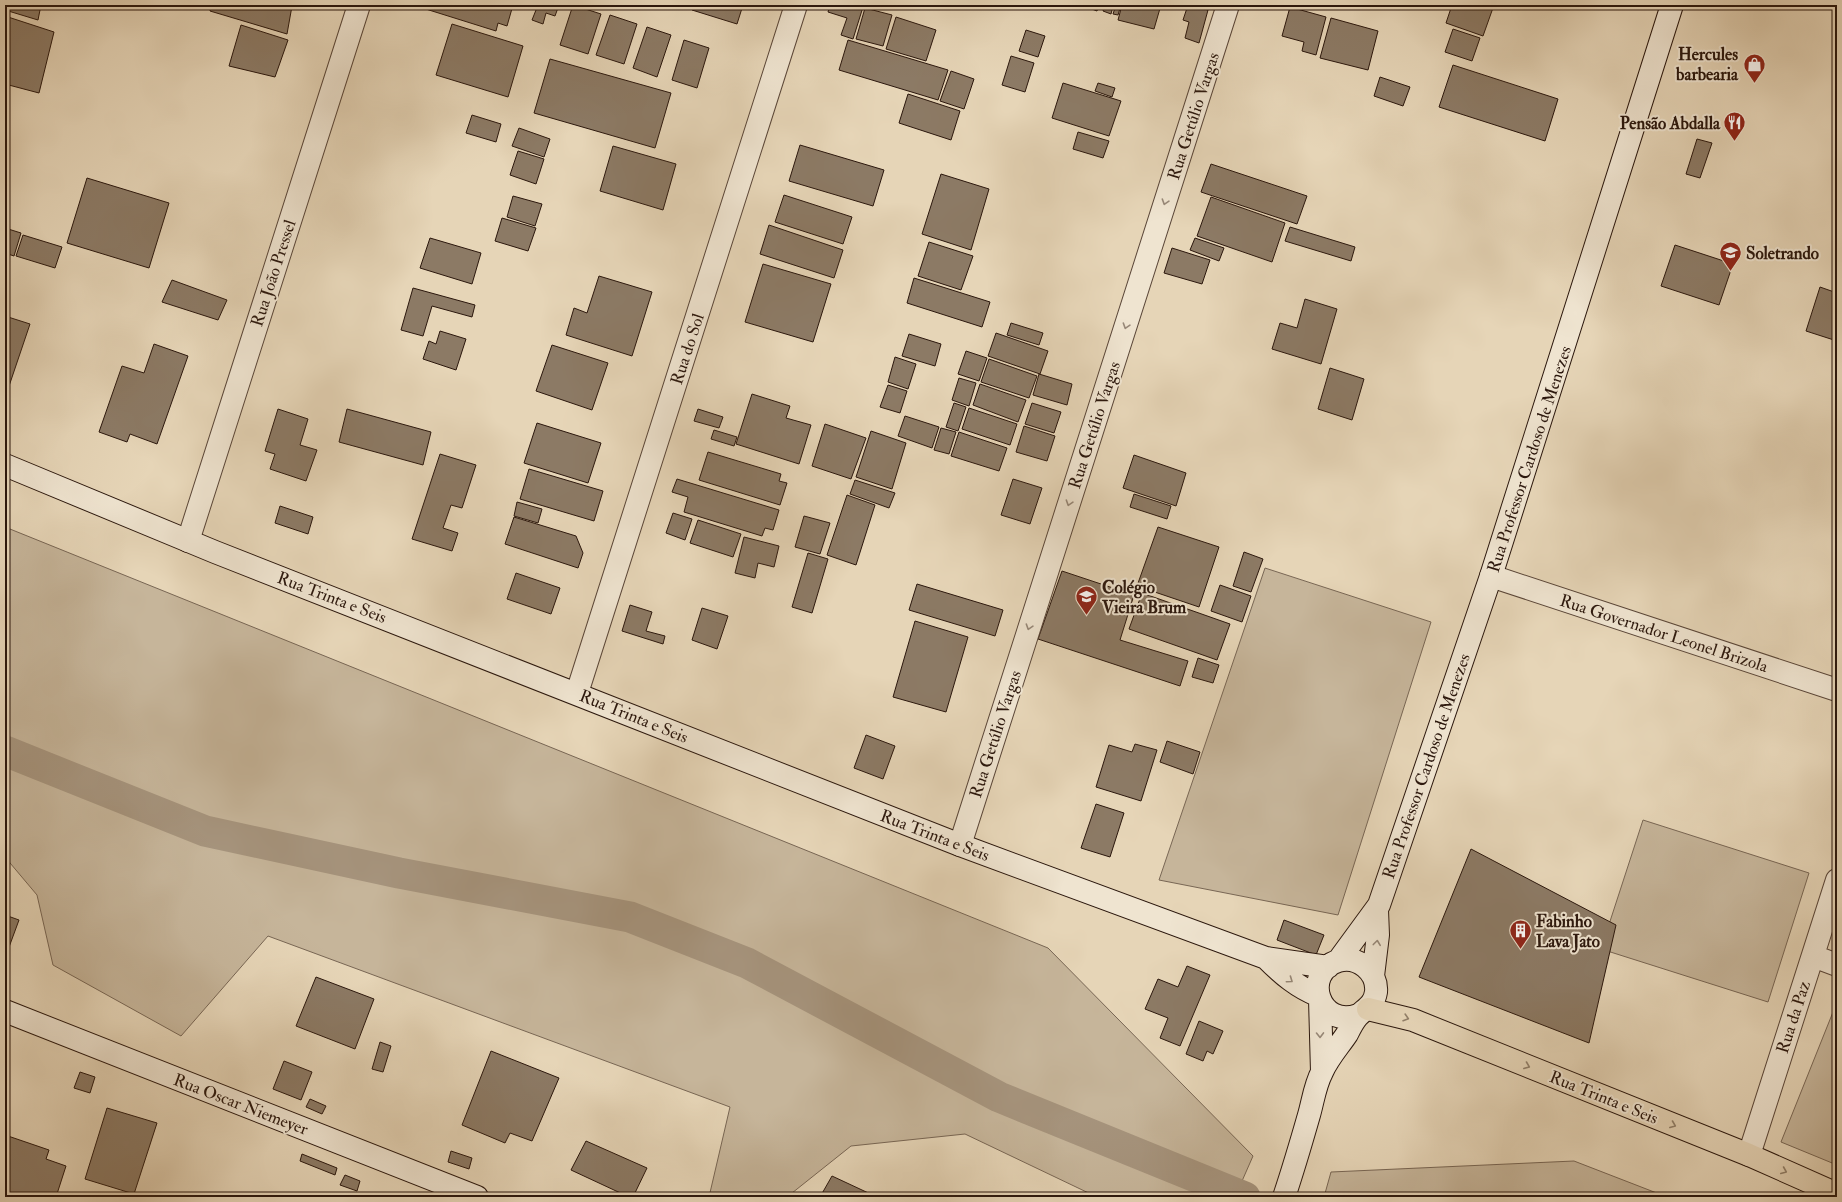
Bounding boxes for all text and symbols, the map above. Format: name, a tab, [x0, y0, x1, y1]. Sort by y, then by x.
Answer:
place label: Hercules barbearia	[1675, 44, 1739, 85]
street label: Rua Getúlio Vargas	[1163, 50, 1224, 182]
shop icon: Hercules barbearia	[1741, 51, 1767, 84]
restaurant icon: Pensão Abdalla	[1722, 110, 1748, 143]
place label: Pensão Abdalla	[1620, 113, 1721, 134]
one-way arrow	[1161, 199, 1170, 206]
street label: Rua João Pressel	[246, 216, 302, 330]
school or university icon: Soletrando	[1718, 240, 1744, 273]
place label: Soletrando	[1746, 243, 1819, 264]
street label: Rua do Sol	[666, 310, 709, 387]
one-way arrow	[1122, 322, 1130, 329]
street label: Rua Professor Cardoso de Menezes	[1483, 343, 1576, 575]
street label: Rua Getúlio Vargas	[1064, 359, 1125, 491]
one-way arrow	[1065, 500, 1074, 507]
street label: Rua Trinta e Seis	[274, 567, 390, 628]
place label: Colégio Vieira Brum	[1101, 577, 1187, 618]
school or university icon: Colégio Vieira Brum	[1074, 584, 1100, 617]
street label: Rua Governador Leonel Brizola	[1557, 590, 1771, 677]
one-way arrow	[1025, 623, 1034, 630]
street label: Rua Professor Cardoso de Menezes	[1378, 651, 1475, 882]
street label: Rua Getúlio Vargas	[965, 668, 1026, 800]
street label: Rua Trinta e Seis	[576, 685, 691, 748]
street label: Rua Trinta e Seis	[877, 805, 993, 866]
place label: Fabinho Lava Jato	[1536, 911, 1600, 953]
building icon: Fabinho Lava Jato	[1507, 918, 1533, 951]
one-way arrow	[1372, 940, 1381, 946]
one-way arrow	[1286, 975, 1293, 983]
street label: Rua da Paz	[1772, 978, 1815, 1056]
one-way arrow	[1402, 1013, 1409, 1022]
one-way arrow	[1316, 1032, 1324, 1038]
one-way arrow	[1523, 1061, 1530, 1069]
street label: Rua Trinta e Seis	[1546, 1066, 1661, 1129]
street label: Rua Oscar Niemeyer	[170, 1069, 312, 1141]
one-way arrow	[1670, 1120, 1677, 1128]
one-way arrow	[1780, 1166, 1788, 1174]

